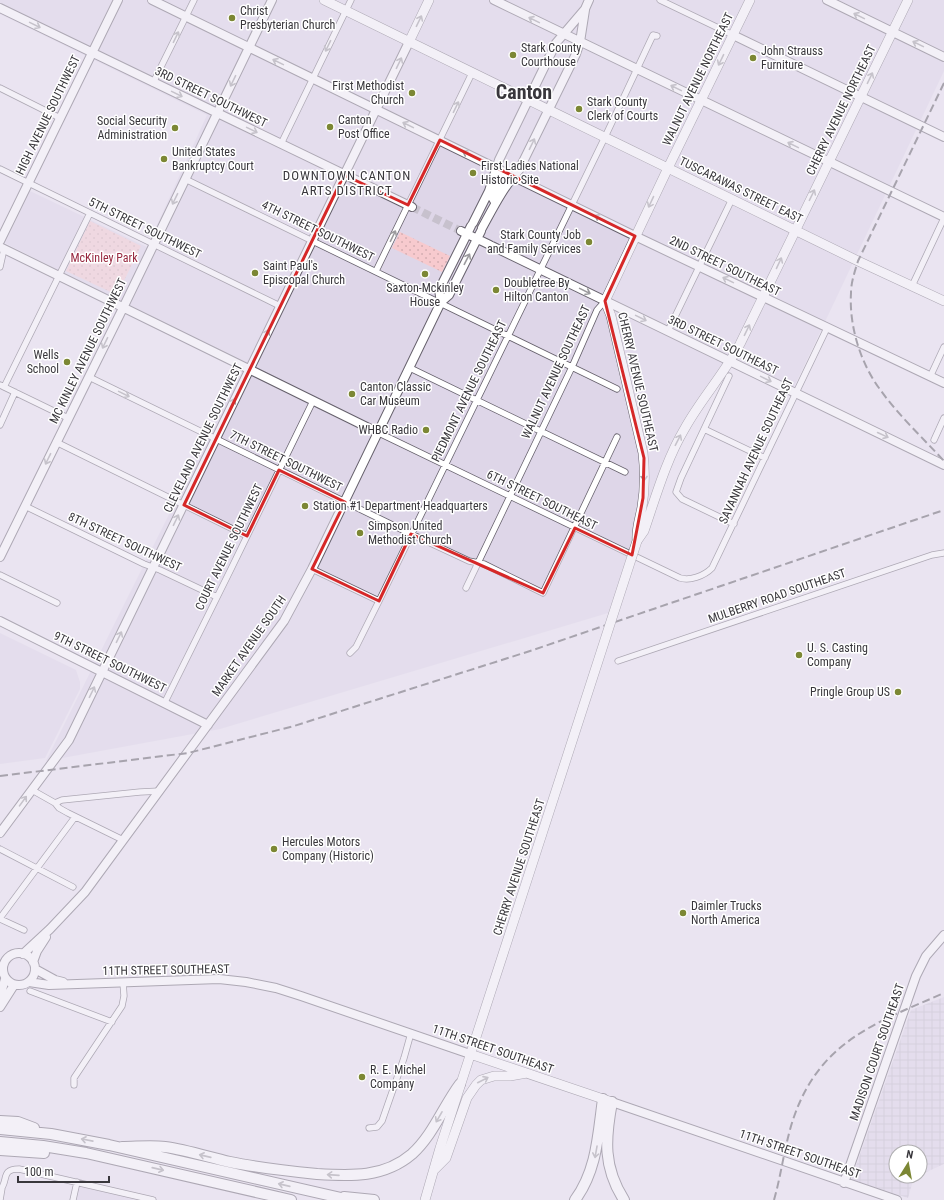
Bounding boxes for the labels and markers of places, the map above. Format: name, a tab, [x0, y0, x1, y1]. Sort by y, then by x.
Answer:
place label: Christ Presbyterian Church	[240, 4, 336, 32]
marker: Christ Presbyterian Church	[227, 13, 237, 23]
place label: Stark County Courthouse	[521, 41, 581, 69]
place label: John Strauss Furniture	[761, 44, 823, 72]
marker: Stark County Courthouse	[508, 50, 518, 60]
marker: John Strauss Furniture	[748, 53, 758, 63]
place label: First Methodist Church	[332, 79, 404, 107]
marker: First Methodist Church	[407, 88, 417, 98]
place label: Stark County Clerk of Courts	[587, 95, 658, 123]
marker: Stark County Clerk of Courts	[574, 104, 584, 114]
place label: Canton Post Office	[338, 113, 390, 141]
place label: Social Security Administration	[97, 114, 167, 142]
marker: Canton Post Office	[325, 122, 335, 132]
marker: Social Security Administration	[170, 123, 180, 133]
place label: United States Bankruptcy Court	[172, 145, 254, 173]
marker: United States Bankruptcy Court	[159, 154, 169, 164]
place label: First Ladies National Historic Site	[481, 159, 579, 187]
marker: First Ladies National Historic Site	[468, 168, 478, 178]
place label: Stark County Job and Family Services	[487, 228, 581, 256]
marker: Stark County Job and Family Services	[584, 237, 594, 247]
place label: Saint Paul's Episcopal Church	[263, 259, 345, 287]
marker: Saint Paul's Episcopal Church	[250, 268, 260, 278]
marker: Saxton-Mckinley House	[420, 269, 430, 279]
place label: Doubletree By Hilton Canton	[504, 276, 570, 304]
place label: Saxton-Mckinley House	[386, 281, 464, 309]
marker: Doubletree By Hilton Canton	[491, 285, 501, 295]
place label: Wells School	[27, 348, 59, 376]
marker: Wells School	[62, 357, 72, 367]
place label: Canton Classic Car Museum	[360, 380, 431, 408]
marker: Canton Classic Car Museum	[347, 389, 357, 399]
place label: WHBC Radio	[358, 423, 418, 437]
marker: WHBC Radio	[421, 425, 431, 435]
place label: Station #1 Department Headquarters	[313, 499, 488, 513]
marker: Station #1 Department Headquarters	[300, 501, 310, 511]
place label: Simpson United Methodist Church	[368, 519, 452, 547]
marker: Simpson United Methodist Church	[355, 528, 365, 538]
place label: U. S. Casting Company	[807, 641, 868, 669]
marker: U. S. Casting Company	[794, 650, 804, 660]
place label: Pringle Group US	[810, 685, 890, 699]
marker: Pringle Group US	[893, 687, 903, 697]
place label: Hercules Motors Company (Historic)	[282, 835, 374, 863]
marker: Hercules Motors Company (Historic)	[269, 844, 279, 854]
place label: Daimler Trucks North America	[691, 899, 762, 927]
marker: Daimler Trucks North America	[678, 908, 688, 918]
place label: R. E. Michel Company	[370, 1063, 426, 1091]
marker: R. E. Michel Company	[357, 1072, 367, 1082]

